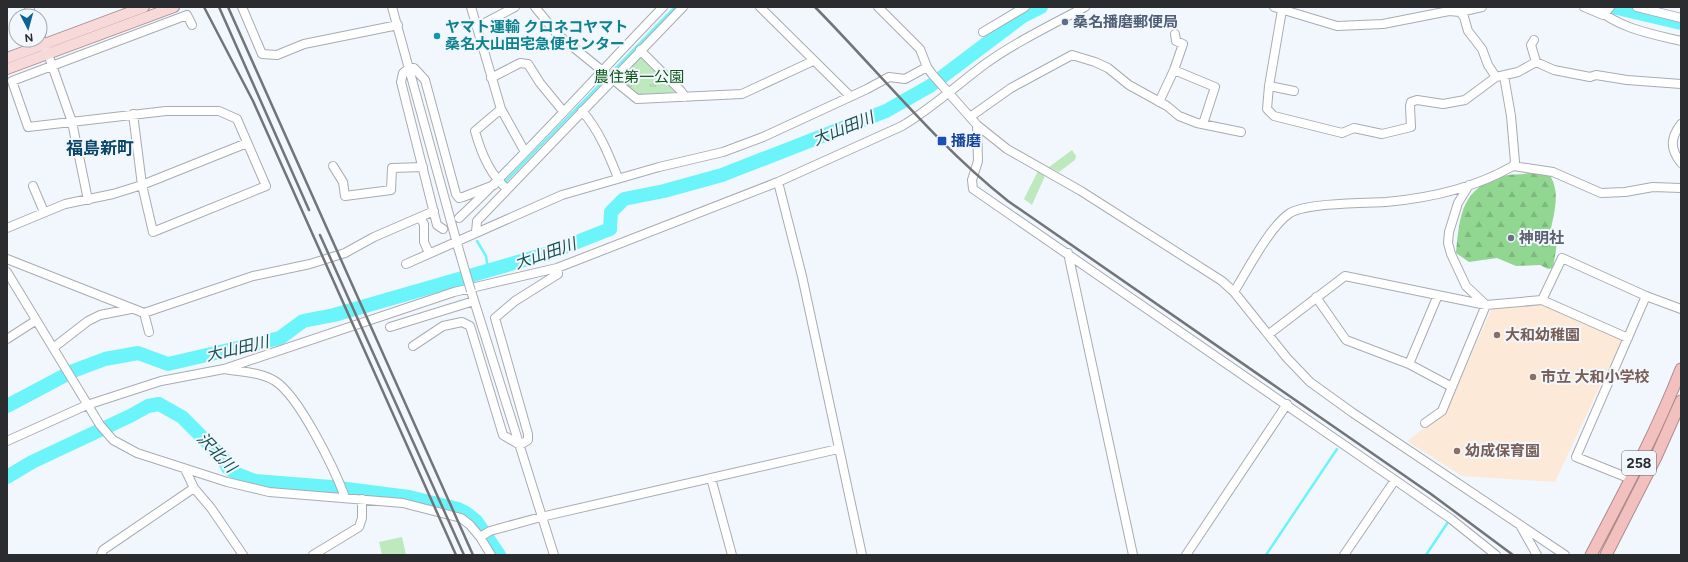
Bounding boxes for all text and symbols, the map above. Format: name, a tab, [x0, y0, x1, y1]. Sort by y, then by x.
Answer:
north arrow	[8, 8, 48, 48]
place label: 桑名播磨郵便局	[1073, 13, 1178, 31]
marker: 桑名播磨郵便局	[1060, 17, 1070, 27]
place label: ヤマト運輸 クロネコヤマト 桑名大山田宅急便センター	[445, 18, 628, 53]
text: N	[24, 31, 34, 44]
marker: ヤマト運輸 クロネコヤマト 桑名大山田宅急便センター	[432, 31, 442, 41]
park label: 農住第一公園	[594, 68, 684, 86]
water label: 大山田川	[810, 107, 878, 149]
place label: 播磨	[951, 132, 981, 150]
marker: 播磨	[936, 135, 948, 147]
district label: 福島新町	[66, 138, 134, 158]
place label: 神明社	[1518, 229, 1564, 247]
water label: 大山田川	[512, 233, 580, 273]
marker: 神明社	[1506, 233, 1516, 243]
place label: 大和幼稚園	[1505, 326, 1580, 344]
marker: 大和幼稚園	[1492, 330, 1502, 340]
water label: 大山田川	[204, 332, 272, 365]
place label: 市立 大和小学校	[1541, 368, 1650, 386]
marker: 市立 大和小学校	[1528, 372, 1538, 382]
water label: 沢北川	[193, 428, 242, 478]
place label: 幼成保育園	[1465, 442, 1540, 460]
marker: 幼成保育園	[1452, 446, 1462, 456]
road number: 258	[1622, 451, 1656, 475]

